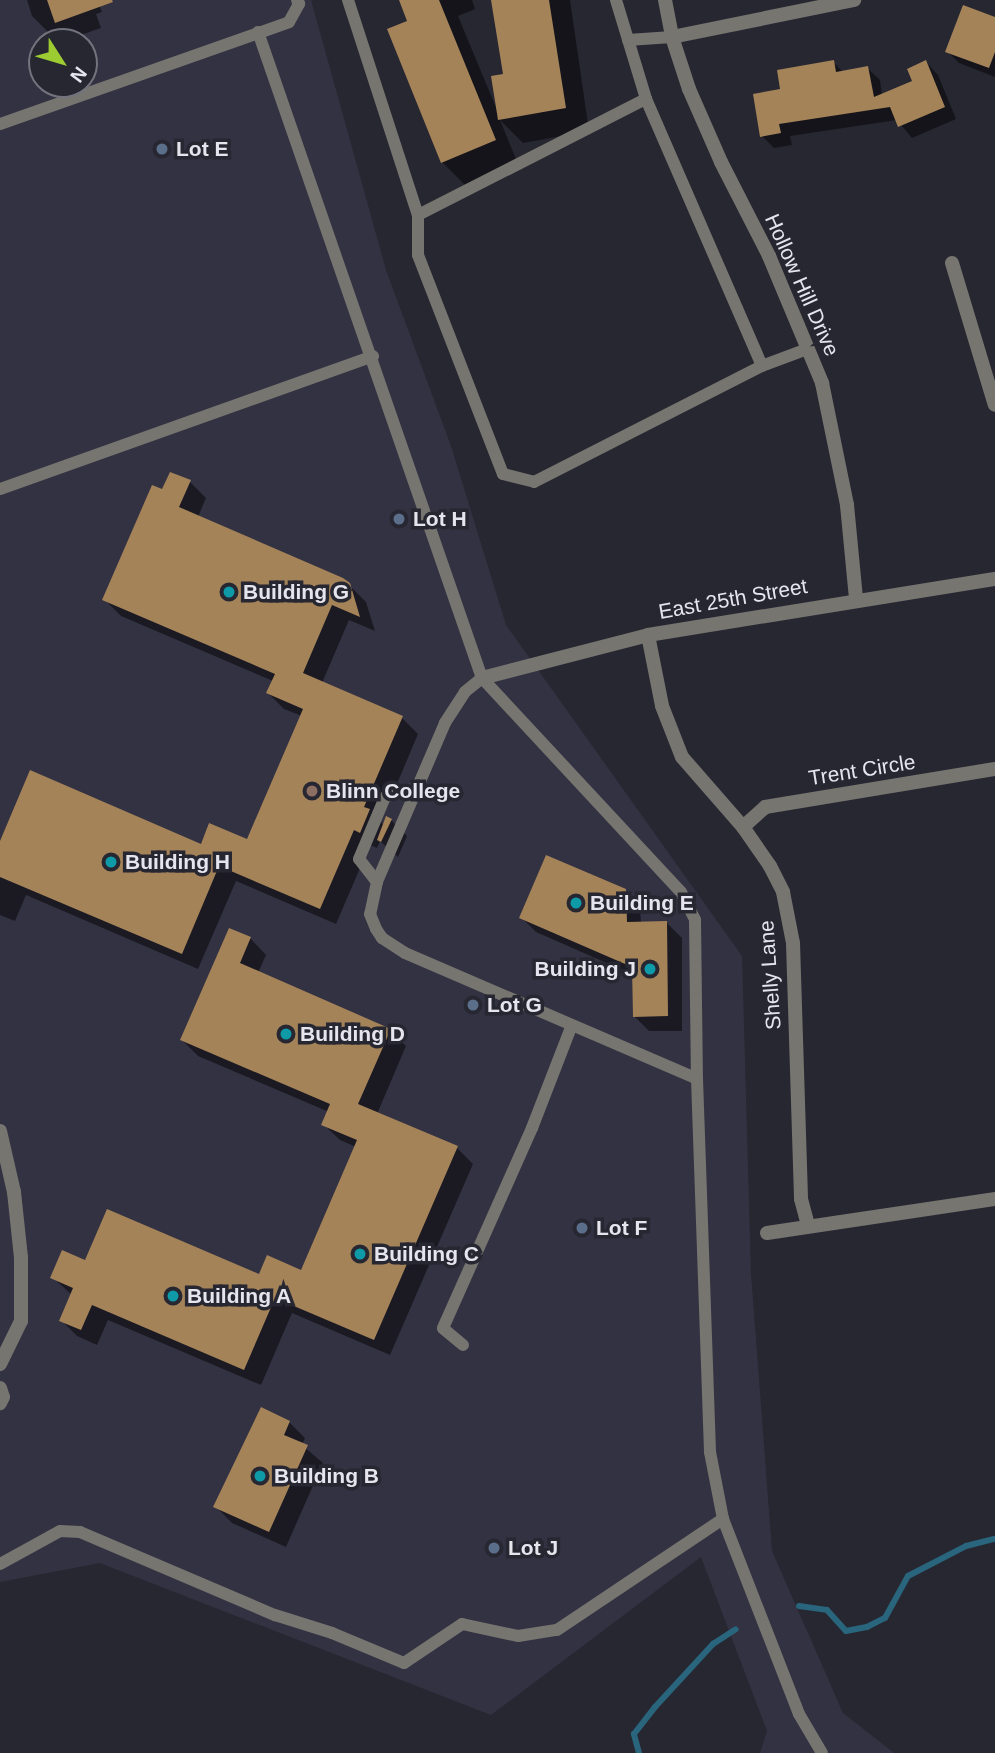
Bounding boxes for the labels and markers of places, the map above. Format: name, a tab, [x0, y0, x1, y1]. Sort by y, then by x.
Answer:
place label: Lot E	[176, 136, 228, 162]
marker: Lot E	[154, 141, 170, 157]
place label: Lot H	[413, 506, 467, 532]
marker: Lot H	[391, 511, 407, 527]
place label: Building G	[243, 579, 349, 605]
marker: Building G	[221, 584, 237, 600]
place label: Blinn College	[326, 778, 460, 804]
marker: Blinn College	[304, 783, 320, 799]
place label: Building H	[125, 849, 230, 875]
marker: Building H	[103, 854, 119, 870]
place label: Building E	[590, 890, 694, 916]
marker: Building E	[568, 895, 584, 911]
place label: Building J	[535, 956, 636, 982]
marker: Building J	[642, 961, 658, 977]
place label: Lot G	[487, 992, 542, 1018]
marker: Lot G	[465, 997, 481, 1013]
place label: Building D	[300, 1021, 405, 1047]
marker: Building D	[278, 1026, 294, 1042]
place label: Lot F	[596, 1215, 647, 1241]
marker: Lot F	[574, 1220, 590, 1236]
place label: Building C	[374, 1241, 479, 1267]
marker: Building C	[352, 1246, 368, 1262]
place label: Building A	[187, 1283, 292, 1309]
marker: Building A	[165, 1288, 181, 1304]
place label: Building B	[274, 1463, 379, 1489]
marker: Building B	[252, 1468, 268, 1484]
place label: Lot J	[508, 1535, 558, 1561]
marker: Lot J	[486, 1540, 502, 1556]

